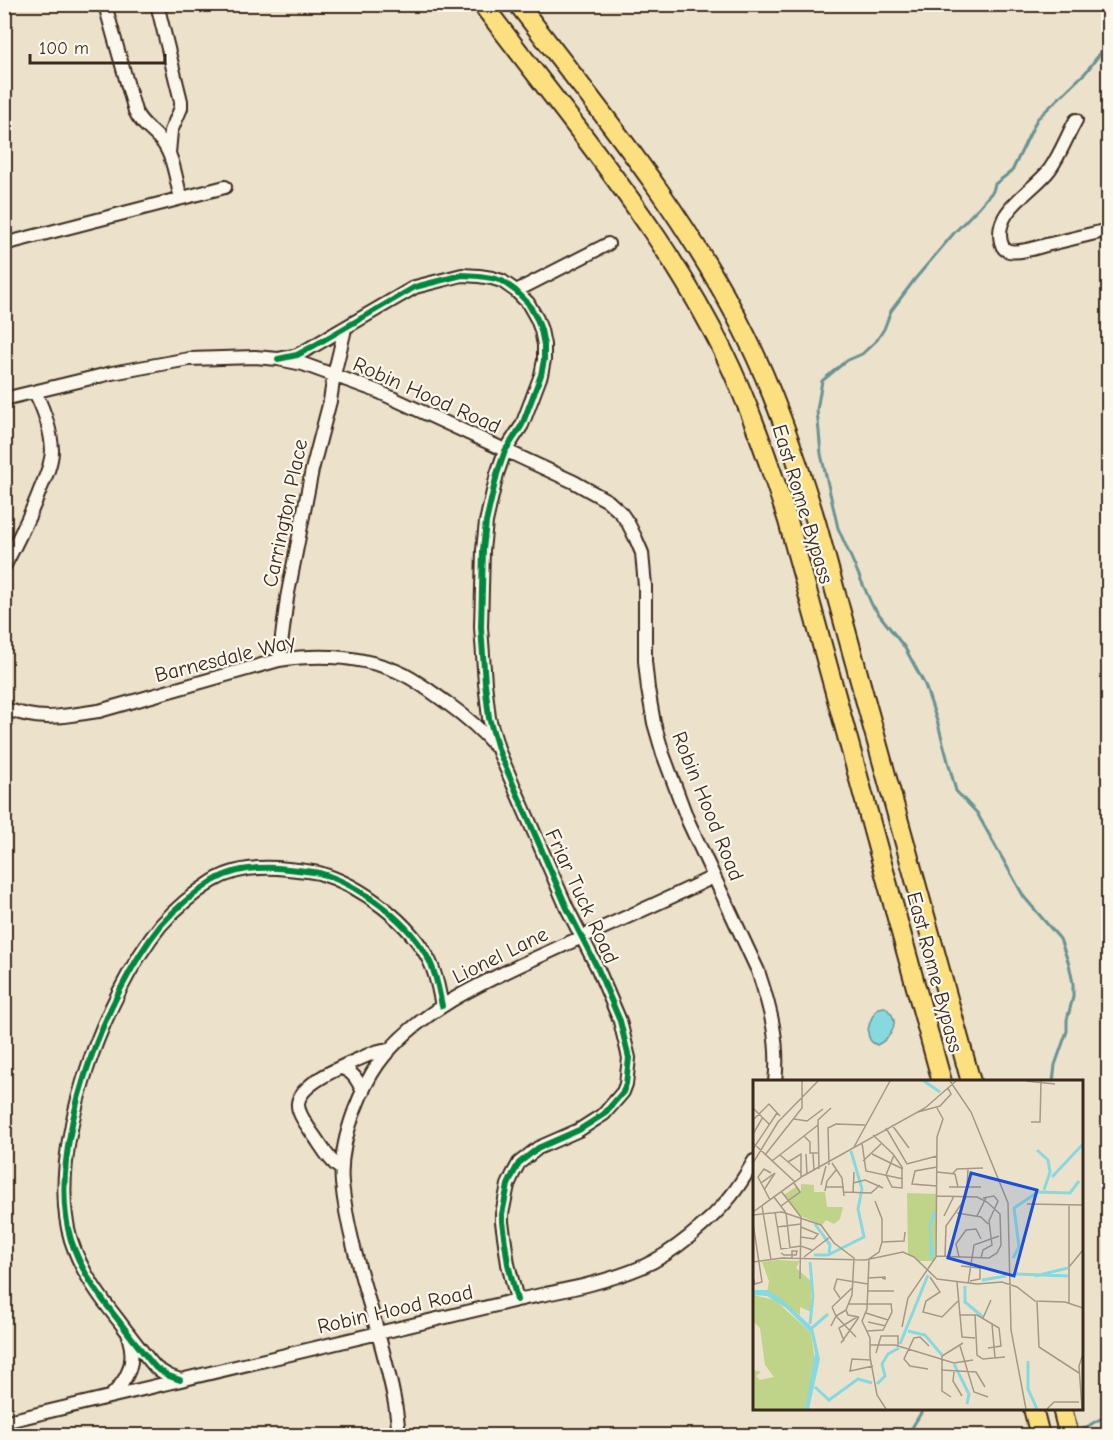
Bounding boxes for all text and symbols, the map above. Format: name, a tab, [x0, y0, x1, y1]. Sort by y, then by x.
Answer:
scale bar	[30, 27, 165, 65]
text: 100 m	[39, 38, 89, 59]
street label: Robin Hood Road	[350, 352, 504, 438]
street label: East Rome Bypass	[767, 421, 839, 587]
street label: Carrington Place	[258, 437, 312, 589]
street label: Barnesdale Way	[152, 629, 298, 687]
street label: Robin Hood Road	[667, 728, 749, 884]
street label: Friar Tuck Road	[540, 825, 624, 967]
street label: East Rome Bypass	[902, 889, 968, 1055]
street label: Lionel Lane	[448, 922, 552, 988]
inset map	[753, 1080, 1083, 1410]
street label: Robin Hood Road	[315, 1279, 475, 1339]

